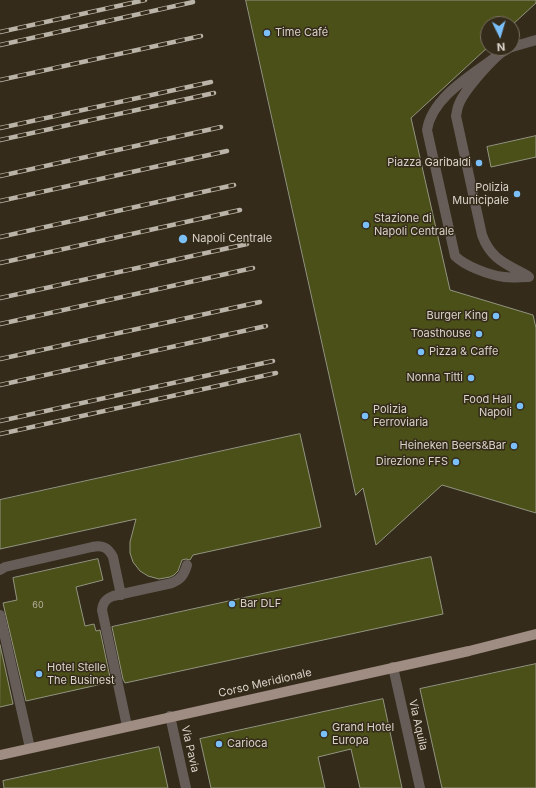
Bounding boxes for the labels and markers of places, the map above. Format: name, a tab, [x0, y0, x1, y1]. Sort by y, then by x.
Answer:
place label: Time Café	[275, 26, 328, 40]
marker: Time Café	[262, 28, 272, 38]
place label: Piazza Garibaldi	[387, 156, 471, 170]
marker: Piazza Garibaldi	[474, 158, 484, 168]
place label: Polizia Municipale	[452, 181, 509, 207]
marker: Polizia Municipale	[512, 189, 522, 199]
place label: Stazione di Napoli Centrale	[374, 212, 454, 238]
marker: Stazione di Napoli Centrale	[361, 220, 371, 230]
place label: Napoli Centrale	[192, 232, 272, 246]
marker: Napoli Centrale	[177, 233, 189, 245]
place label: Burger King	[426, 309, 488, 323]
marker: Burger King	[491, 311, 501, 321]
place label: Toasthouse	[411, 327, 471, 341]
marker: Toasthouse	[474, 329, 484, 339]
place label: Pizza & Caffe	[429, 345, 498, 359]
marker: Pizza & Caffe	[416, 347, 426, 357]
place label: Nonna Titti	[406, 371, 463, 385]
marker: Nonna Titti	[466, 373, 476, 383]
place label: Food Hall Napoli	[463, 393, 512, 419]
marker: Food Hall Napoli	[515, 401, 525, 411]
place label: Polizia Ferroviaria	[373, 403, 428, 429]
marker: Polizia Ferroviaria	[360, 411, 370, 421]
place label: Heineken Beers&Bar	[399, 439, 506, 453]
marker: Heineken Beers&Bar	[509, 441, 519, 451]
place label: Direzione FFS	[376, 455, 448, 469]
marker: Direzione FFS	[451, 457, 461, 467]
place label: Bar DLF	[240, 597, 281, 611]
marker: Bar DLF	[227, 599, 237, 609]
place label: Hotel Stelle The Businest	[47, 661, 115, 687]
marker: Hotel Stelle The Businest	[34, 669, 44, 679]
place label: Grand Hotel Europa	[332, 721, 394, 747]
marker: Grand Hotel Europa	[319, 729, 329, 739]
place label: Carioca	[227, 737, 267, 751]
marker: Carioca	[214, 739, 224, 749]

